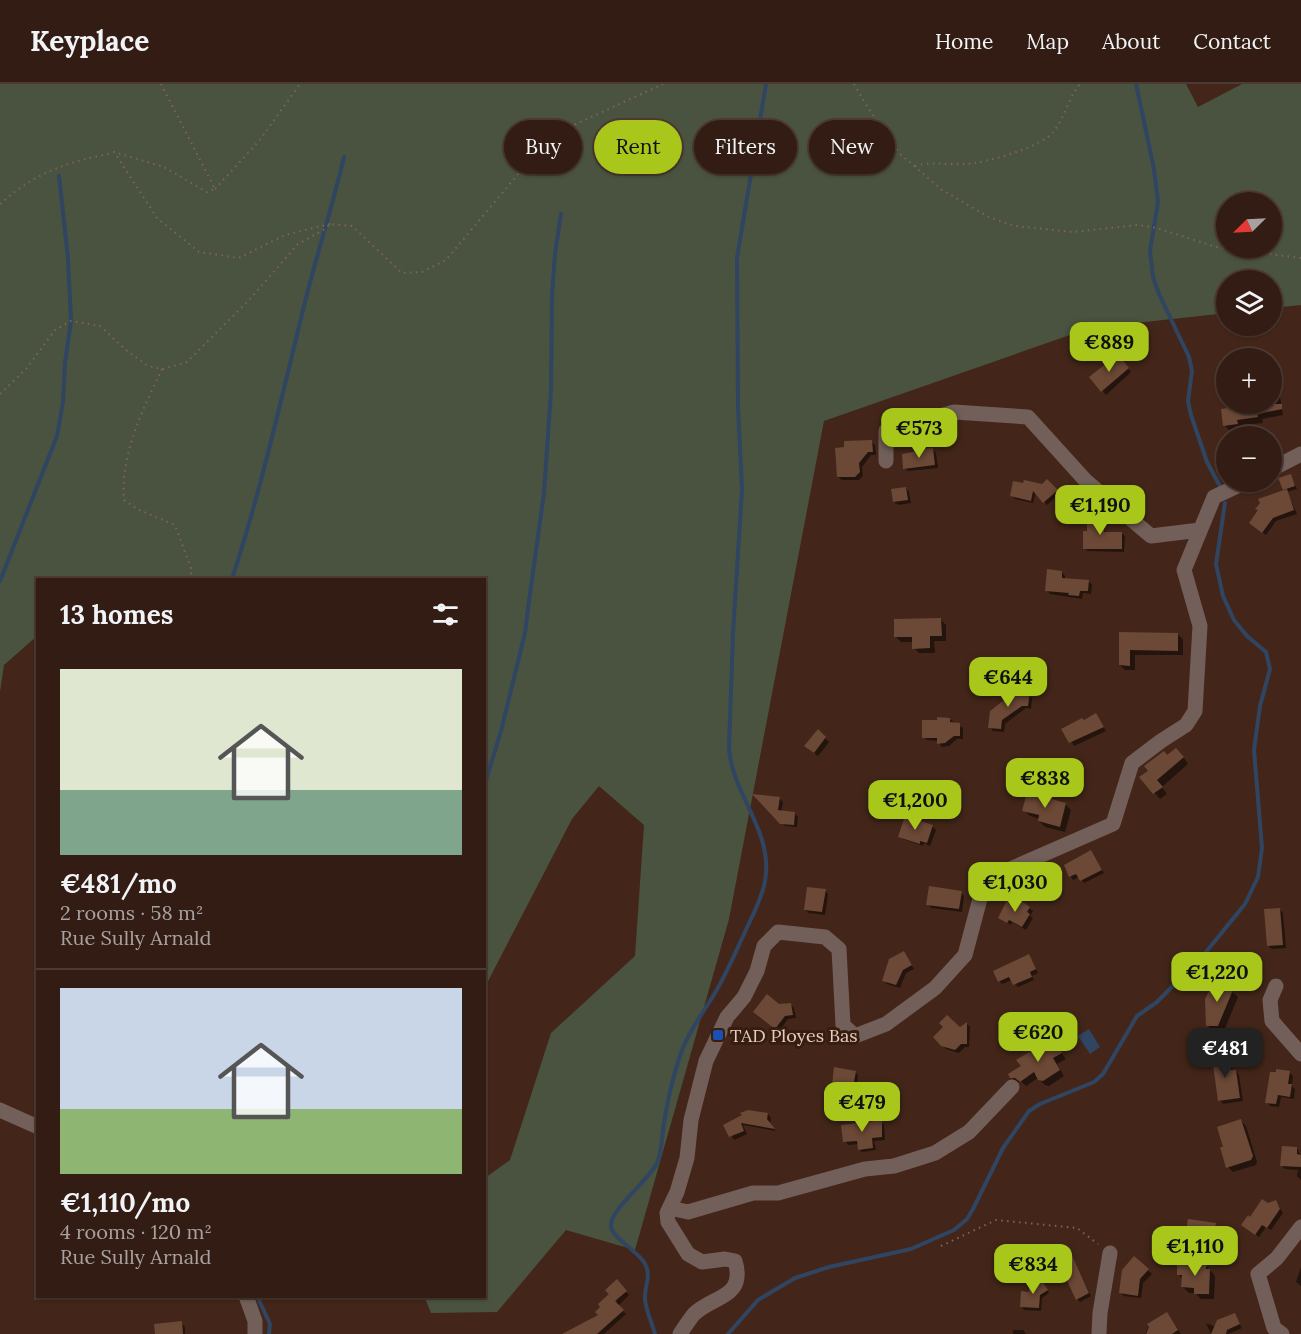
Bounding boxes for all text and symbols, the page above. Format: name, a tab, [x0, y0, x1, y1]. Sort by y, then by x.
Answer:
text: Keyplace	[30, 23, 149, 59]
text: Home	[935, 28, 993, 55]
text: Map	[1026, 28, 1069, 55]
text: About	[1102, 28, 1160, 55]
text: Contact	[1193, 28, 1271, 55]
chip: Buy	[504, 120, 582, 174]
chip: Rent	[594, 120, 682, 174]
chip: Filters	[694, 120, 797, 174]
chip: New	[809, 120, 895, 174]
north arrow	[1216, 192, 1282, 258]
map controls	[1216, 192, 1282, 492]
button: layers	[1216, 270, 1282, 336]
pin: €889	[1073, 322, 1145, 373]
text: €889	[1084, 329, 1134, 354]
button: +	[1216, 348, 1282, 414]
pin: €573	[883, 408, 955, 459]
text: €573	[895, 415, 943, 440]
button: −	[1216, 426, 1282, 492]
pin: €1,190	[1051, 485, 1149, 536]
text: €1,190	[1069, 492, 1131, 517]
text: 13 homes	[60, 598, 173, 631]
icon: filters	[429, 598, 462, 631]
pin: €644	[972, 657, 1044, 708]
text: €644	[983, 664, 1033, 689]
icon: home	[207, 708, 315, 816]
pin: €838	[1009, 758, 1081, 809]
text: €838	[1020, 765, 1070, 790]
pin: €1,200	[866, 780, 964, 831]
text: €1,200	[882, 787, 948, 812]
pin: €1,030	[966, 862, 1064, 913]
text: €481/mo	[60, 867, 177, 900]
text: €1,030	[982, 869, 1048, 894]
text: 2 rooms · 58 m²	[60, 900, 204, 925]
text: Rue Sully Arnald	[60, 925, 211, 950]
pin: €1,220	[1168, 952, 1266, 1003]
text: €1,220	[1185, 959, 1249, 984]
pin: €620	[1002, 1012, 1074, 1063]
text: €620	[1012, 1019, 1064, 1044]
place label: TAD Ployes Bas	[730, 1024, 858, 1047]
icon: home	[207, 1027, 315, 1135]
marker: TAD Ployes Bas	[711, 1028, 725, 1042]
pin: €481	[1189, 1028, 1261, 1079]
text: €481	[1202, 1035, 1248, 1060]
pin: €479	[826, 1082, 898, 1133]
text: €479	[838, 1089, 886, 1114]
text: €1,110/mo	[60, 1186, 190, 1219]
text: 4 rooms · 120 m²	[60, 1219, 212, 1244]
pin: €1,110	[1146, 1226, 1244, 1277]
text: €1,110	[1166, 1233, 1224, 1258]
text: Rue Sully Arnald	[60, 1244, 211, 1269]
pin: €834	[997, 1244, 1069, 1295]
text: €834	[1008, 1251, 1058, 1276]

